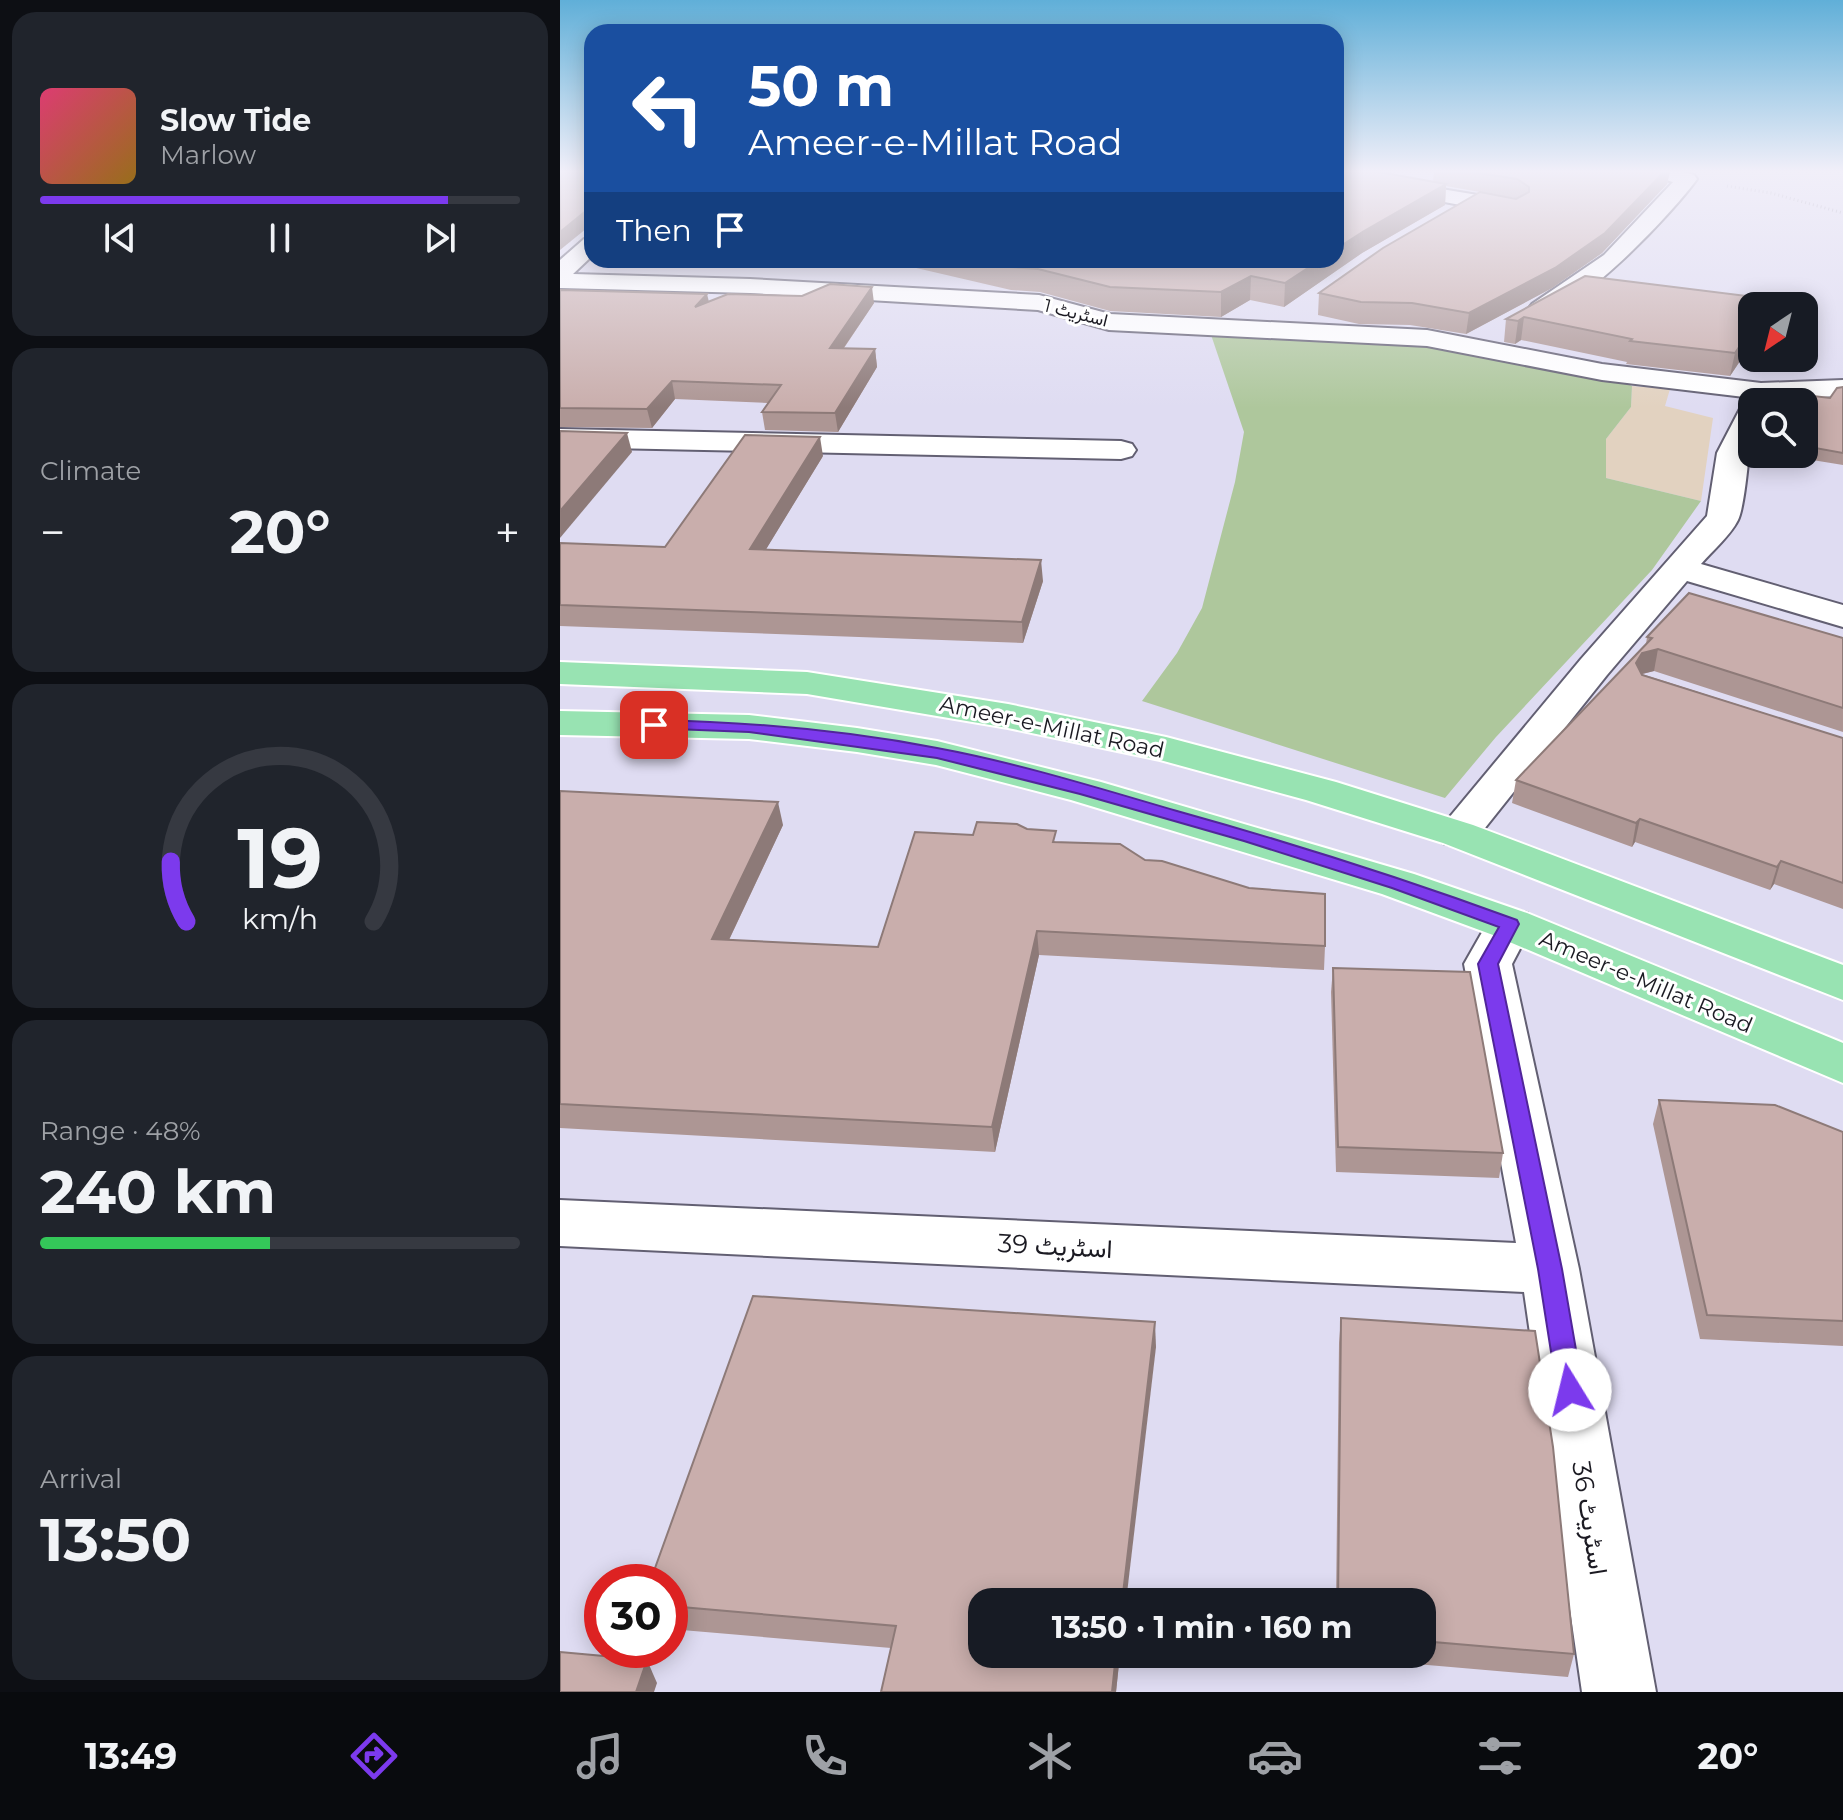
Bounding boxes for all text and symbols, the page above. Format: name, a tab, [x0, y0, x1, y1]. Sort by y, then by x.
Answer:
text: 50 m	[748, 52, 894, 120]
icon: left	[616, 56, 720, 160]
text: Slow Tide	[160, 102, 311, 139]
text: Ameer-e-Millat Road	[748, 120, 1122, 164]
text: Marlow	[160, 139, 256, 171]
icon: arrive	[708, 208, 752, 252]
text: Then	[616, 212, 692, 249]
icon: previous	[98, 216, 142, 260]
icon: pause	[258, 216, 302, 260]
icon: next	[418, 216, 462, 260]
north arrow	[1738, 292, 1818, 372]
map controls	[1738, 292, 1818, 468]
street label: اسٹریٹ 1	[1042, 294, 1110, 332]
button: search	[1738, 388, 1818, 468]
text: Climate	[40, 455, 141, 487]
text: 20°	[229, 495, 331, 568]
text: −	[40, 505, 65, 559]
text: +	[495, 505, 520, 559]
street label: Ameer-e-Millat Road	[937, 690, 1167, 764]
pin	[620, 691, 688, 759]
icon: arrive	[632, 703, 676, 747]
text: 19	[237, 807, 323, 909]
text: km/h	[242, 901, 318, 936]
street label: Ameer-e-Millat Road	[1535, 925, 1757, 1039]
text: Range · 48%	[40, 1115, 201, 1147]
text: 240 km	[40, 1155, 276, 1228]
street label: اسٹریٹ 39	[997, 1227, 1113, 1265]
position arrow	[1528, 1348, 1612, 1432]
street label: اسٹریٹ 36	[1565, 1459, 1615, 1577]
text: Arrival	[40, 1463, 122, 1495]
text: 13:50	[40, 1503, 191, 1576]
speed limit sign: 30	[584, 1564, 688, 1668]
text: 13:50 · 1 min · 160 m	[1052, 1609, 1352, 1646]
icon: directions	[346, 1728, 402, 1784]
icon: music	[572, 1728, 628, 1784]
icon: phone	[797, 1728, 853, 1784]
icon: climate	[1022, 1728, 1078, 1784]
icon: car	[1247, 1728, 1303, 1784]
icon: filters	[1472, 1728, 1528, 1784]
text: 13:49	[85, 1734, 177, 1778]
text: 20°	[1698, 1734, 1758, 1778]

